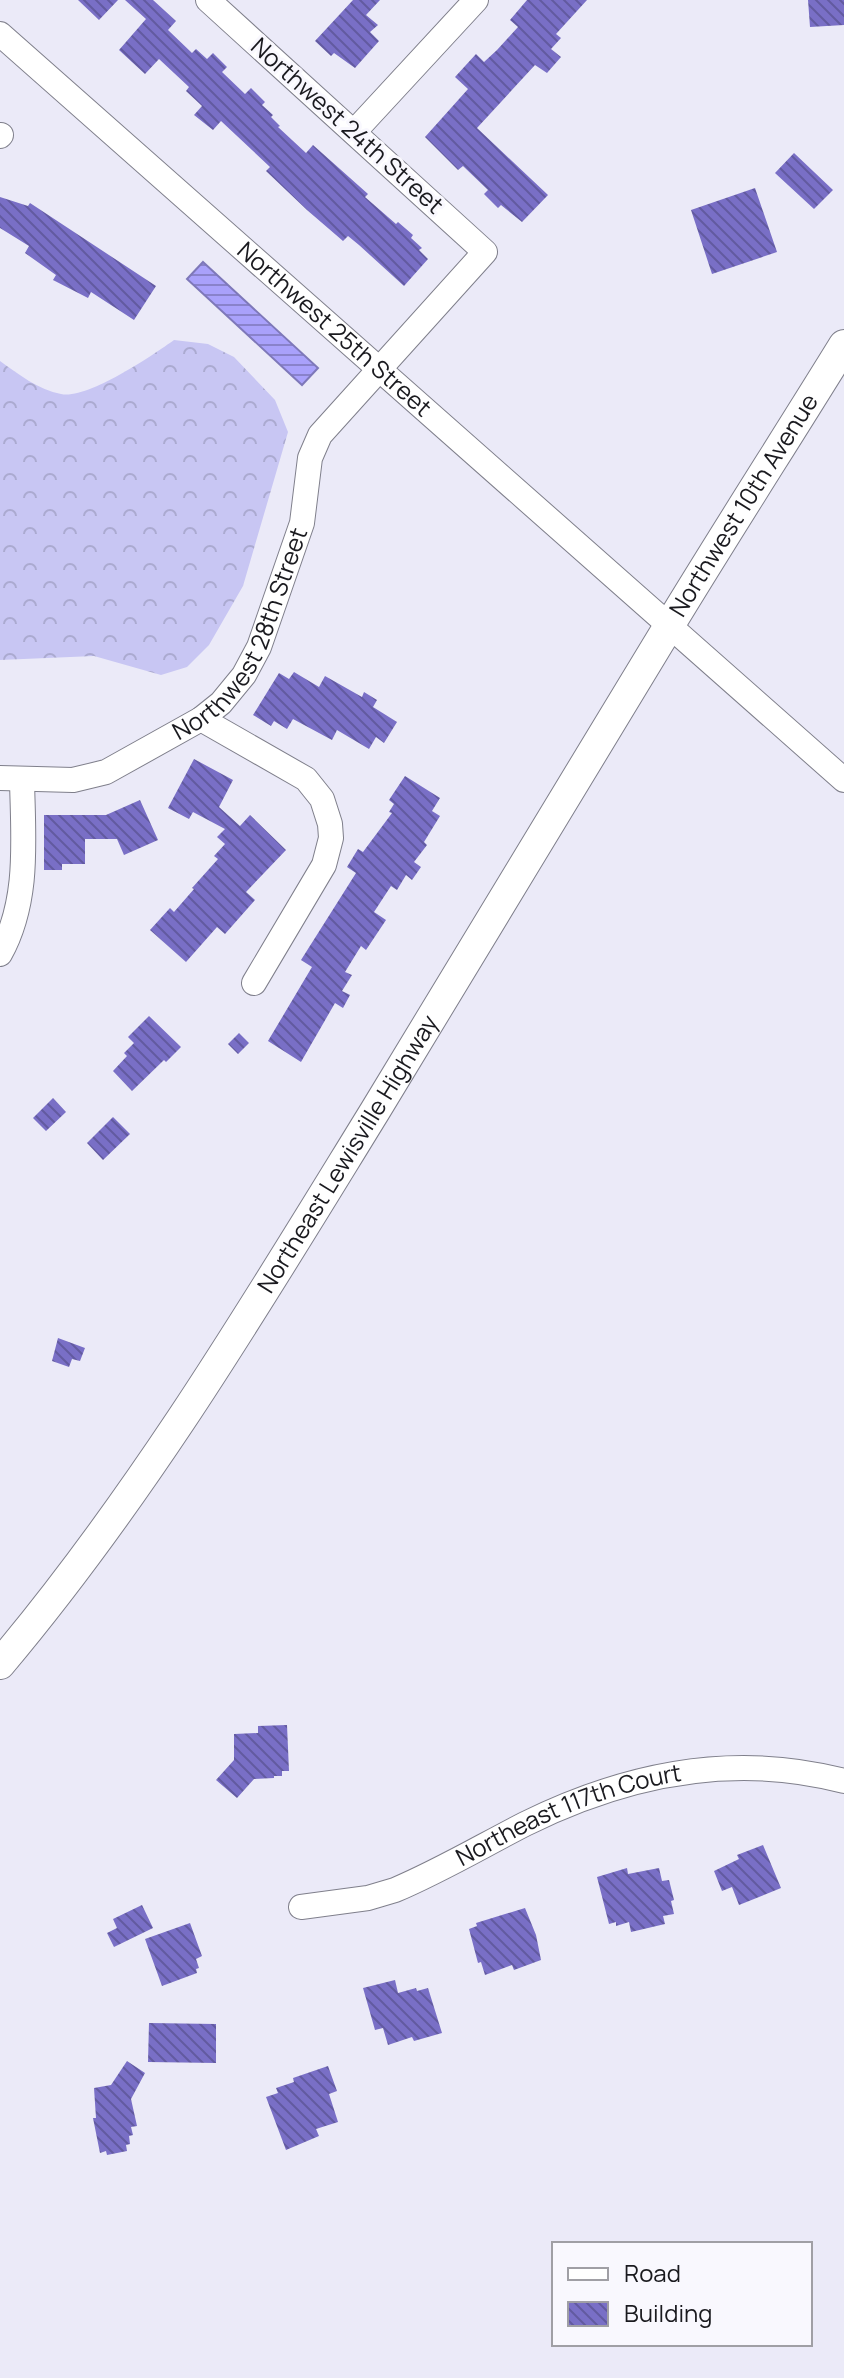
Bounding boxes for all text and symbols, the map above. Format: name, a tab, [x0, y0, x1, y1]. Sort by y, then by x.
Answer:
street label: Northwest 24th Street	[245, 29, 451, 220]
street label: Northwest 25th Street	[231, 233, 439, 423]
street label: Northwest 10th Avenue	[661, 387, 825, 622]
street label: Northwest 28th Street	[166, 523, 314, 747]
street label: Northeast Lewisville Highway	[249, 1008, 445, 1299]
street label: Northeast 117th Court	[449, 1755, 683, 1873]
legend	[552, 2242, 812, 2346]
text: Road	[624, 2256, 681, 2289]
text: Building	[624, 2296, 712, 2329]

